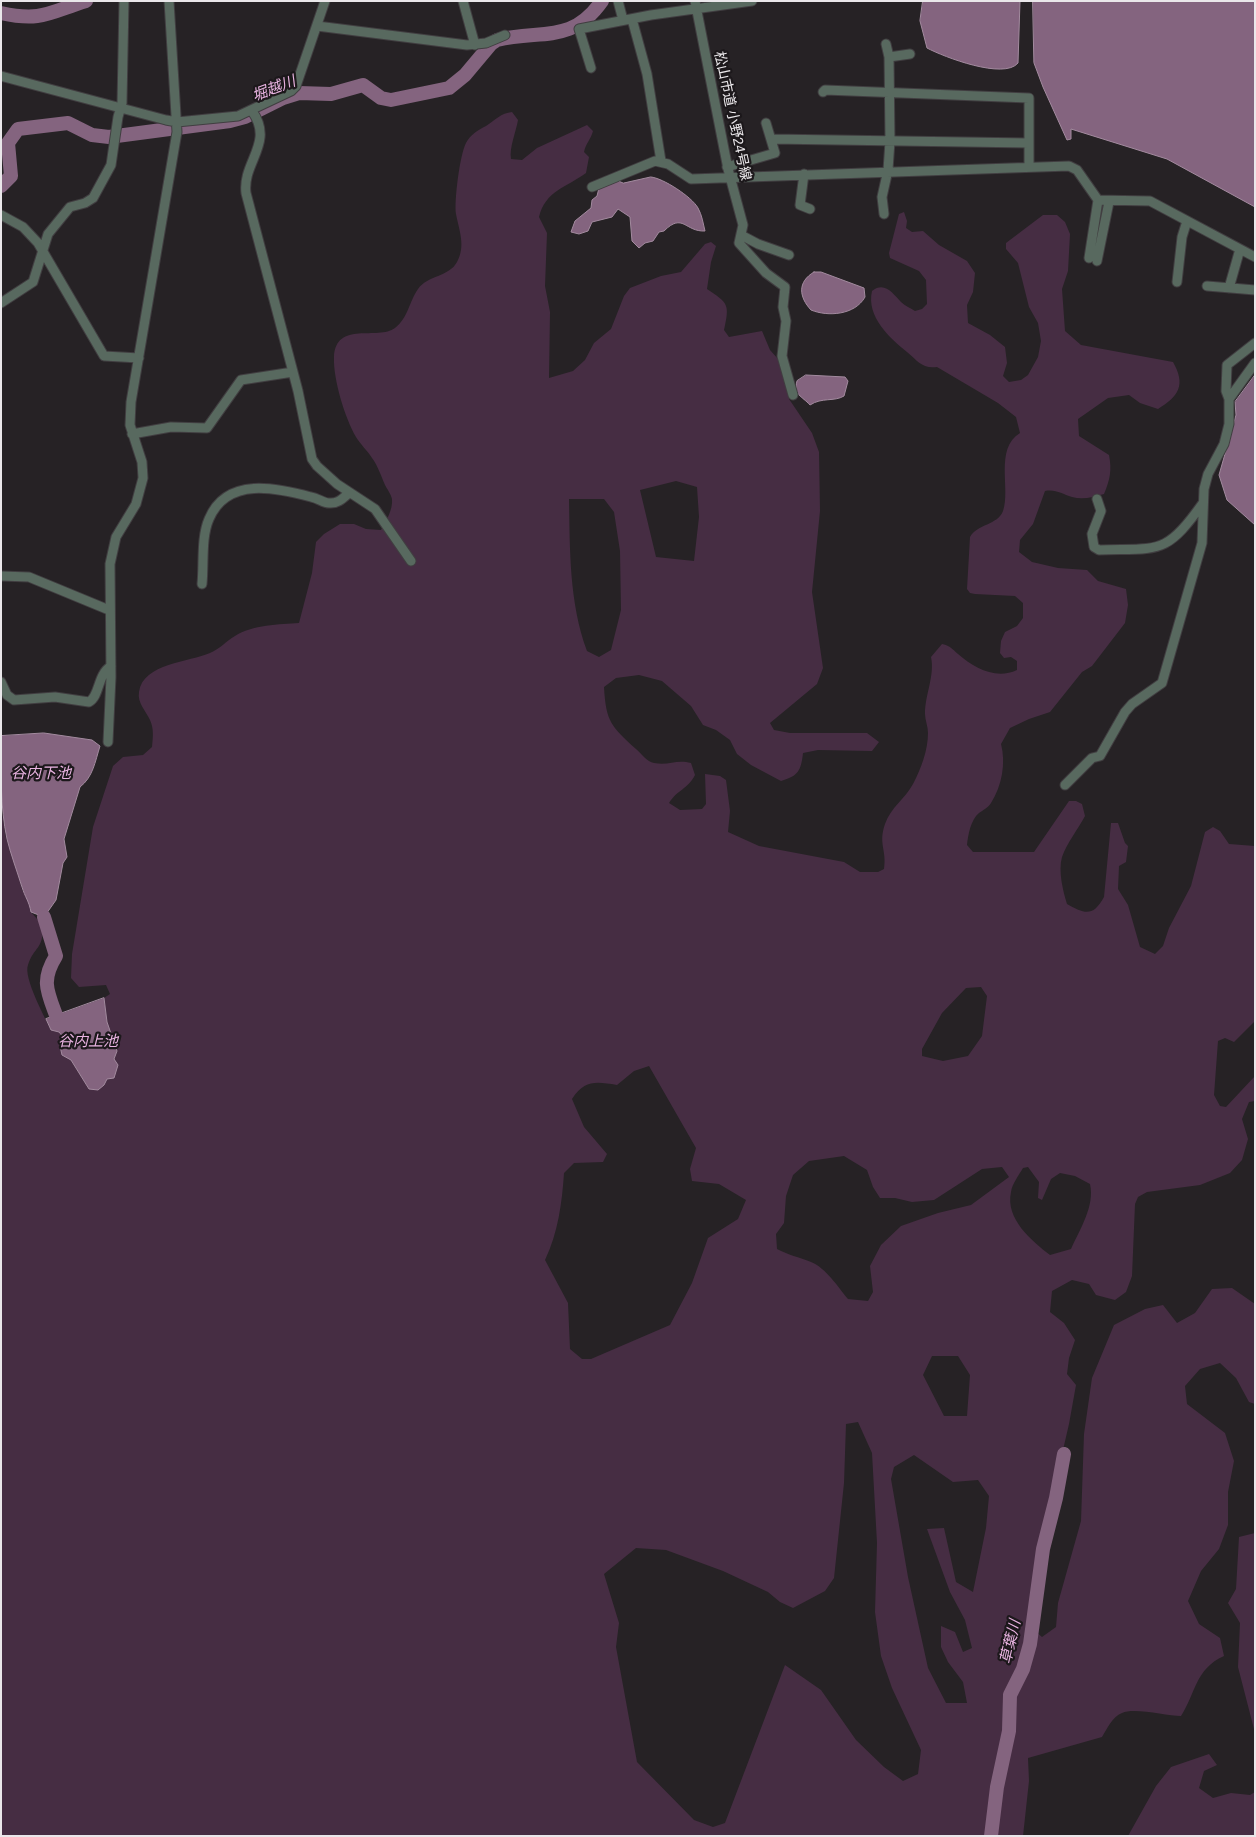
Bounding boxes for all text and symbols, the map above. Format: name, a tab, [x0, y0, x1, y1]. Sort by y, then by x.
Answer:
street label: 松山市道 小野24号線	[710, 50, 754, 182]
water label: 堀越川	[250, 73, 298, 105]
water label: 谷内下池	[11, 765, 71, 783]
water label: 谷内上池	[58, 1033, 118, 1051]
water label: 草葉川	[997, 1618, 1025, 1666]

